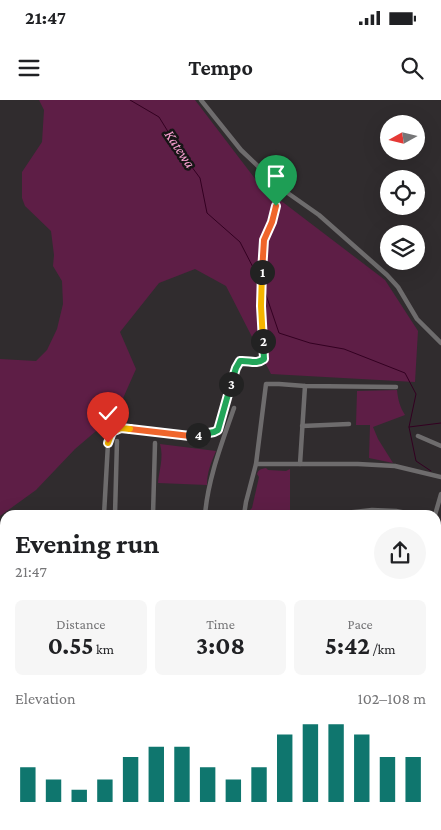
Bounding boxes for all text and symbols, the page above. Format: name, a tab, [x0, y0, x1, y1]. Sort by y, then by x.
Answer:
text: 21:47	[25, 7, 66, 28]
icon: menu	[15, 54, 43, 82]
icon: search	[398, 54, 426, 82]
text: Tempo	[188, 55, 253, 80]
north arrow	[380, 115, 425, 160]
map controls	[380, 115, 425, 270]
water label: Katewa	[162, 127, 198, 171]
pin	[255, 155, 297, 206]
icon: arrive	[262, 162, 290, 190]
button: locate	[380, 170, 425, 215]
button: layers	[380, 225, 425, 270]
pin: 1	[250, 260, 274, 284]
text: 1	[260, 264, 265, 280]
pin: 2	[250, 328, 276, 354]
text: 2	[260, 333, 267, 349]
pin: 3	[218, 372, 244, 396]
text: 3	[228, 376, 235, 392]
pin	[87, 392, 129, 443]
icon: check	[94, 399, 122, 427]
pin: 4	[186, 422, 210, 448]
text: 4	[195, 427, 202, 443]
button: share	[374, 527, 426, 579]
text: Evening run	[15, 528, 159, 559]
text: 21:47	[15, 563, 47, 580]
text: Distance	[56, 616, 105, 632]
text: Time	[206, 616, 235, 632]
text: Pace	[348, 616, 373, 632]
text: 0.55	[48, 632, 93, 659]
text: 3:08	[196, 632, 245, 659]
text: 5:42	[325, 632, 370, 659]
text: km	[93, 641, 114, 657]
text: /km	[370, 641, 396, 657]
text: Elevation	[15, 690, 76, 707]
text: 102–108 m	[358, 690, 426, 707]

